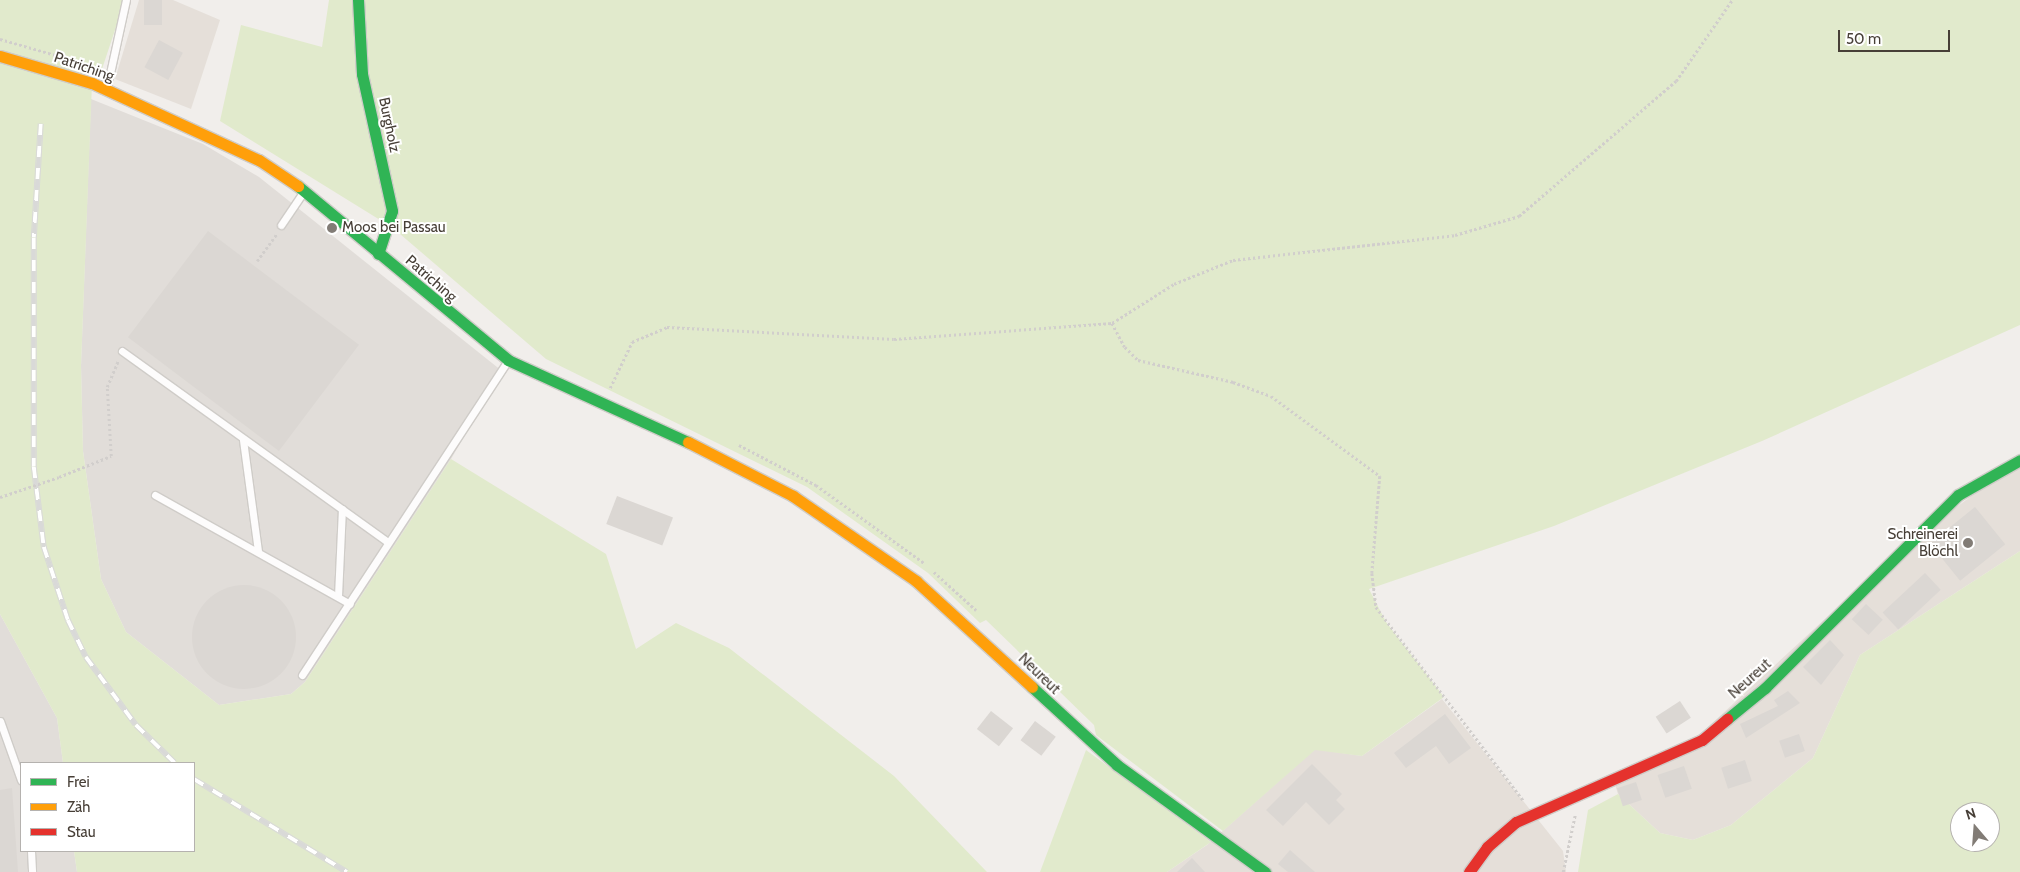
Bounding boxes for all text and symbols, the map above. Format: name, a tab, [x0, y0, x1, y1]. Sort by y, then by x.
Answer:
scale bar	[1840, 20, 1952, 52]
text: 50 m	[1846, 30, 1881, 48]
street label: Patriching	[52, 48, 116, 86]
street label: Burgholz	[374, 96, 404, 154]
place label: Moos bei Passau	[342, 219, 446, 237]
marker: Moos bei Passau	[326, 222, 338, 234]
street label: Patriching	[402, 252, 460, 306]
place label: Schreinerei Blöchl	[1887, 525, 1958, 560]
marker: Schreinerei Blöchl	[1962, 537, 1974, 549]
street label: Neureut	[1014, 650, 1064, 698]
street label: Neureut	[1725, 655, 1775, 703]
legend	[20, 762, 195, 852]
text: Frei	[67, 773, 90, 791]
text: Zäh	[67, 798, 90, 816]
north arrow	[1950, 802, 2000, 852]
text: N	[1963, 804, 1978, 824]
text: Stau	[67, 823, 96, 841]

